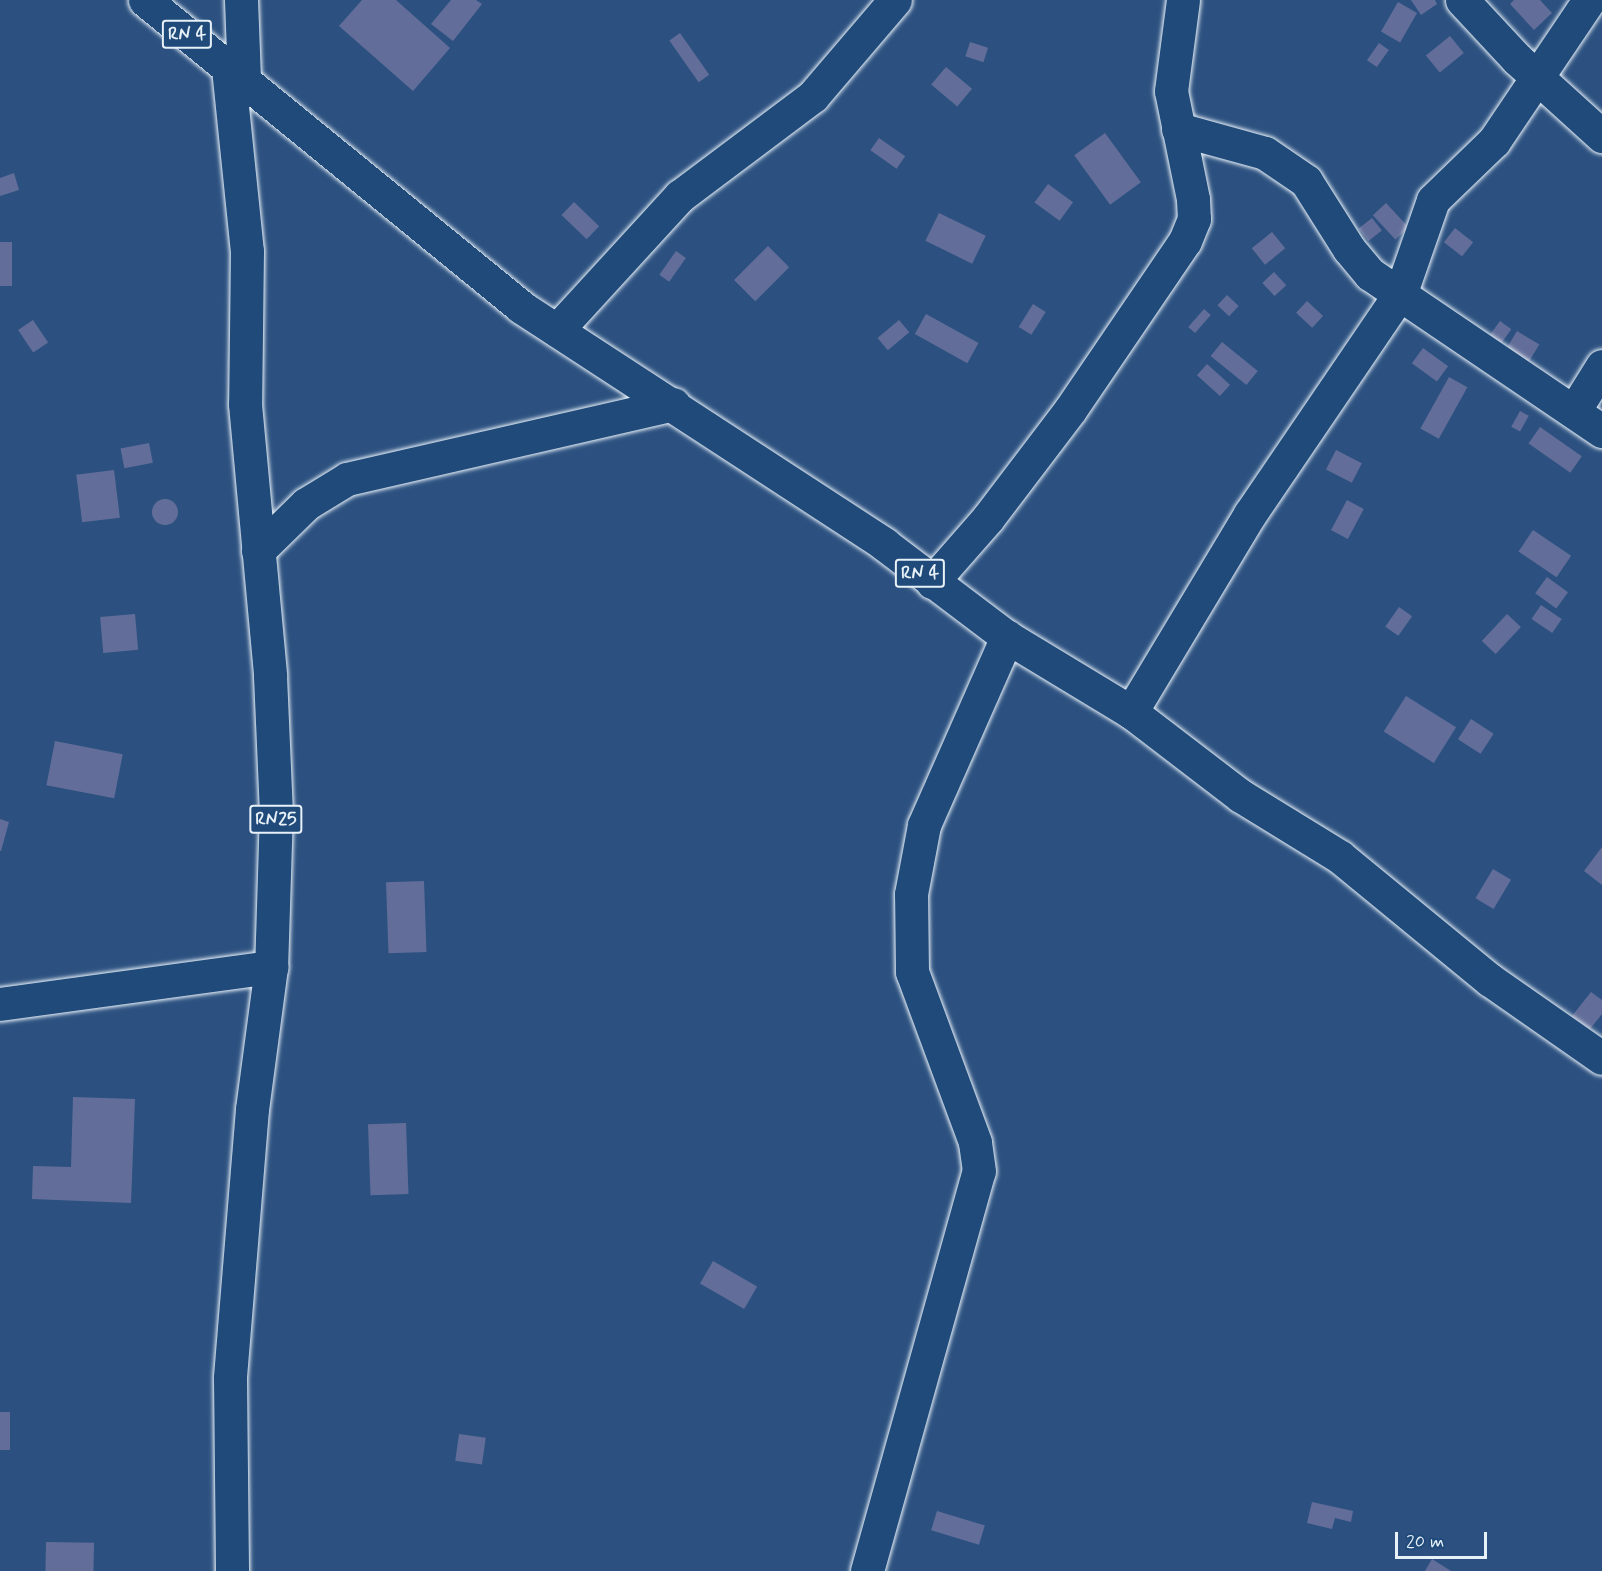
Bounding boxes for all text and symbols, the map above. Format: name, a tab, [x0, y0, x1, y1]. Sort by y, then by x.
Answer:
road number: RN 4	[162, 19, 213, 49]
road number: RN 4	[894, 558, 946, 588]
road number: RN25	[249, 804, 303, 834]
scale bar	[1398, 1520, 1490, 1558]
text: 20 m	[1406, 1530, 1444, 1554]

